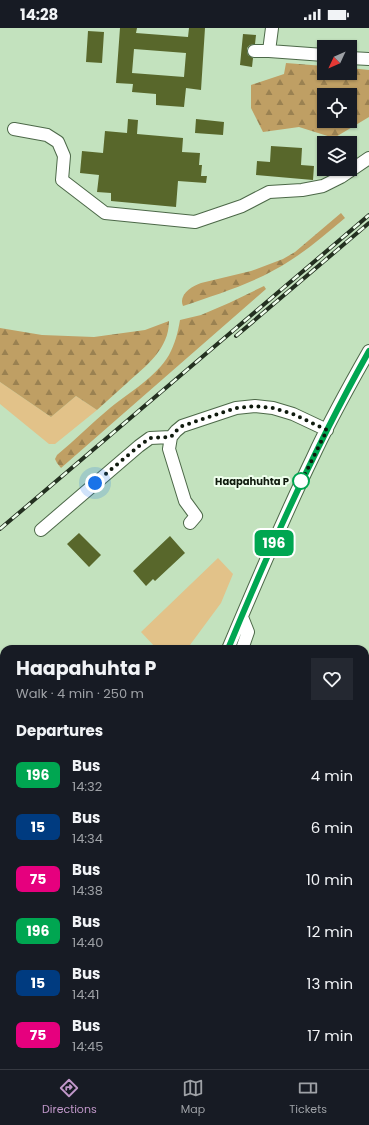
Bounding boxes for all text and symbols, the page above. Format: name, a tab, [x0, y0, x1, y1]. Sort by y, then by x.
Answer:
text: 14:28	[20, 4, 58, 25]
north arrow	[317, 40, 357, 80]
map controls	[317, 40, 357, 176]
button: locate	[317, 88, 357, 128]
button: layers	[317, 136, 357, 176]
marker: Haapahuhta P	[292, 472, 310, 490]
your location	[85, 473, 105, 493]
place label: Haapahuhta P	[215, 474, 289, 489]
line badge: 196	[251, 530, 297, 556]
text: 196	[263, 533, 285, 553]
text: Haapahuhta P	[16, 655, 156, 682]
button: heart	[311, 658, 353, 700]
text: Walk · 4 min · 250 m	[16, 684, 144, 703]
text: Departures	[16, 720, 103, 741]
text: Bus	[72, 755, 100, 776]
text: 196	[27, 765, 49, 785]
text: 4 min	[311, 765, 353, 786]
text: 14:32	[72, 777, 102, 796]
text: Bus	[72, 807, 100, 828]
text: 15	[31, 817, 45, 837]
text: 6 min	[311, 817, 353, 838]
text: 14:34	[72, 829, 103, 848]
text: Bus	[72, 859, 100, 880]
text: 75	[30, 869, 46, 889]
text: 10 min	[306, 869, 353, 890]
text: 14:38	[72, 881, 103, 900]
text: Bus	[72, 911, 100, 932]
text: 196	[27, 921, 49, 941]
text: 12 min	[307, 921, 353, 942]
text: 14:40	[72, 933, 103, 952]
text: Bus	[72, 963, 100, 984]
text: 15	[31, 973, 45, 993]
text: 13 min	[307, 973, 353, 994]
text: 14:41	[72, 985, 99, 1004]
text: Bus	[72, 1015, 100, 1036]
text: 75	[30, 1025, 46, 1045]
text: 17 min	[307, 1025, 353, 1046]
text: 14:45	[72, 1037, 103, 1056]
tab: Directions	[42, 1077, 97, 1118]
tab: Map	[181, 1077, 205, 1118]
tab: Tickets	[289, 1077, 327, 1118]

